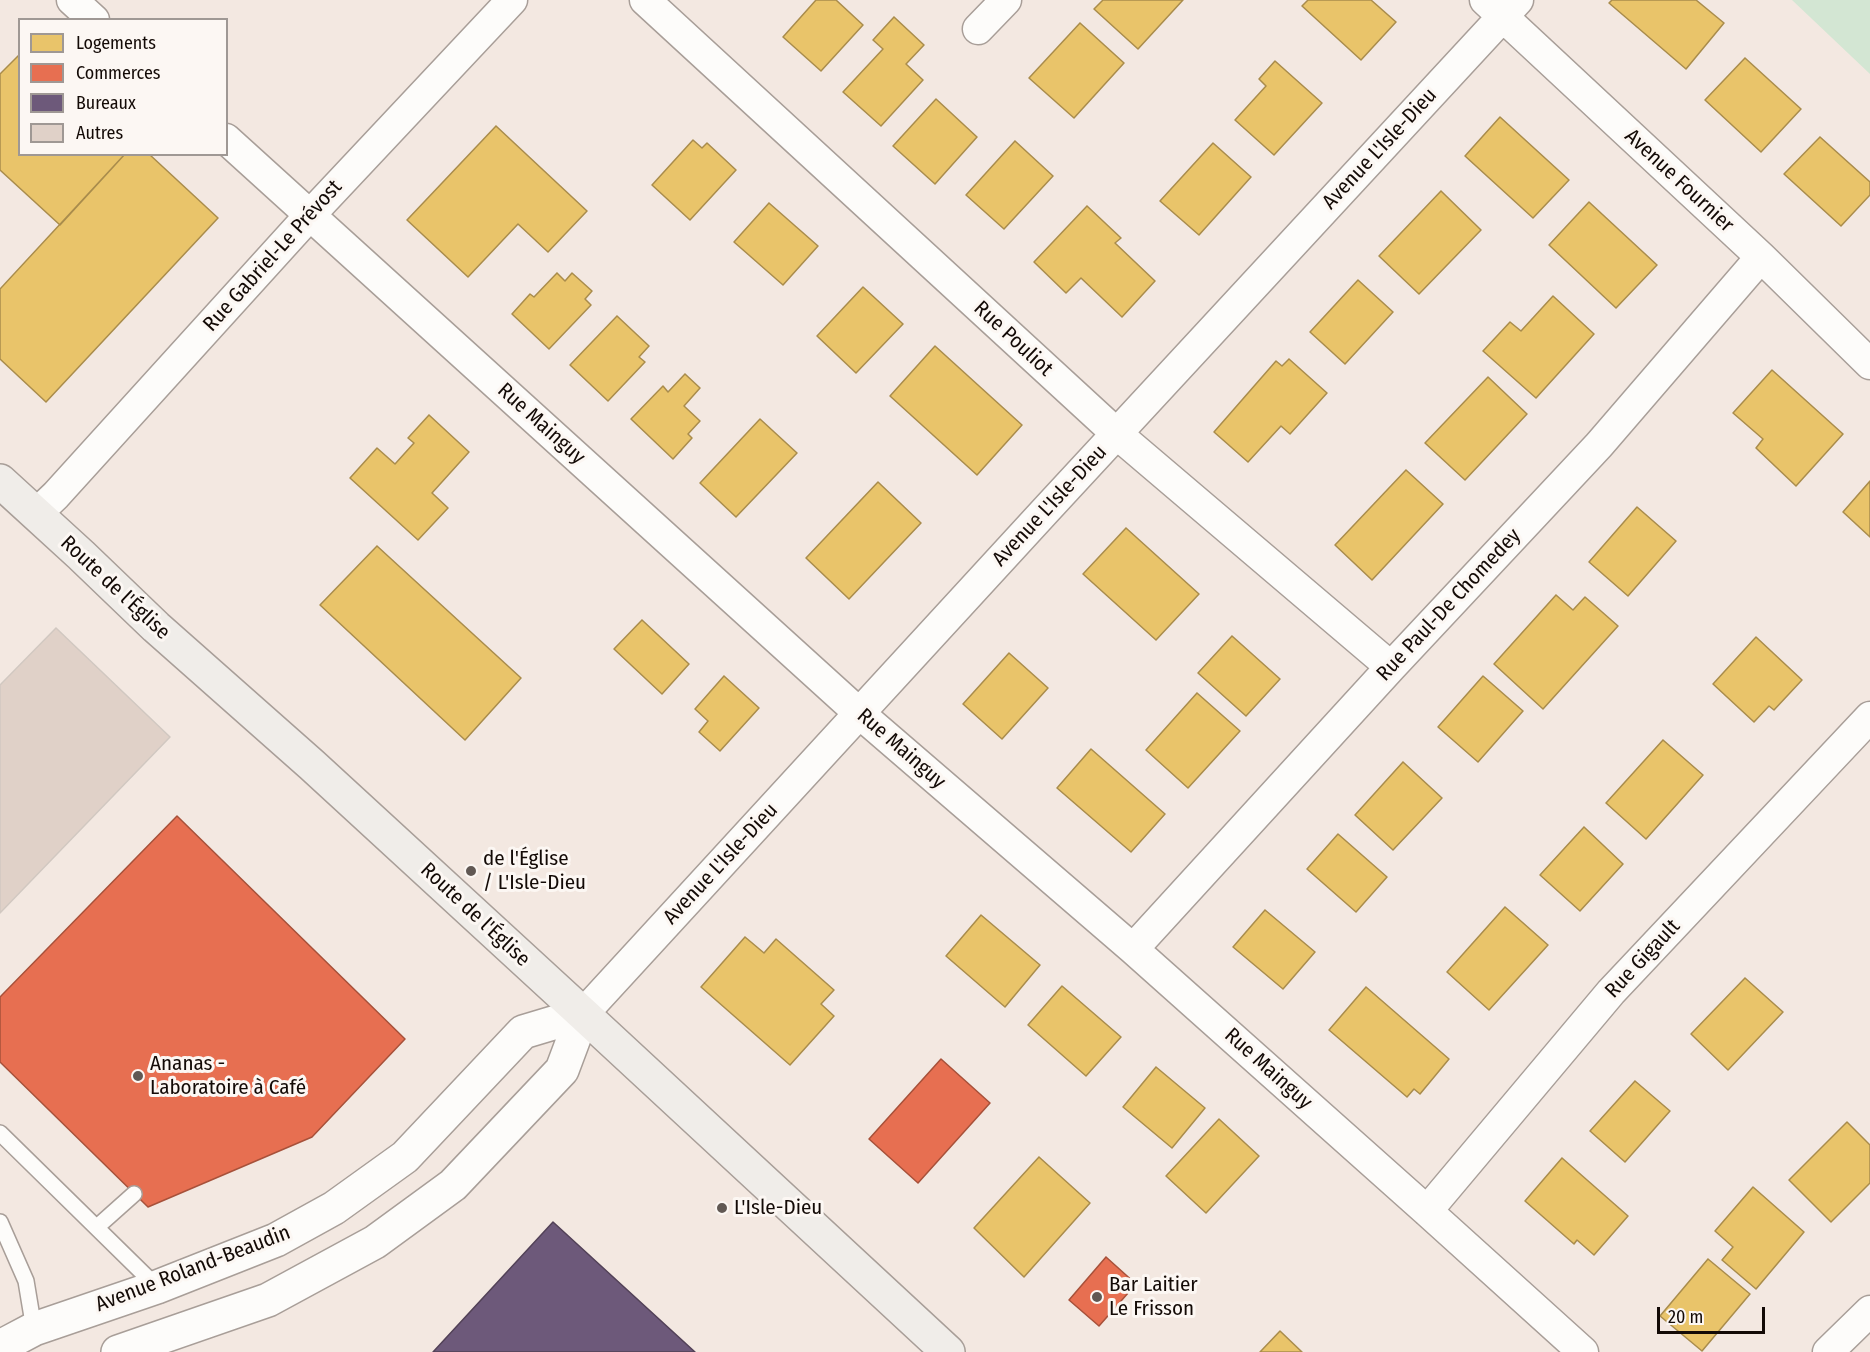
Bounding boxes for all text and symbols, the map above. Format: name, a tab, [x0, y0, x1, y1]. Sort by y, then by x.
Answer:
legend	[18, 18, 228, 156]
text: Logements	[76, 32, 156, 54]
text: Commerces	[76, 62, 161, 84]
street label: Avenue L'Isle-Dieu	[1317, 83, 1443, 215]
text: Bureaux	[76, 92, 136, 114]
text: Autres	[76, 122, 123, 144]
street label: Avenue Fournier	[1619, 124, 1739, 238]
street label: Rue Gabriel-Le Prévost	[198, 175, 348, 337]
street label: Rue Pouliot	[968, 296, 1058, 382]
street label: Rue Mainguy	[492, 378, 590, 470]
street label: Avenue L'Isle-Dieu	[987, 440, 1113, 572]
street label: Rue Paul-De Chomedey	[1372, 523, 1526, 687]
street label: Route de l'Église	[55, 531, 175, 645]
street label: Rue Mainguy	[851, 704, 951, 794]
street label: Avenue L'Isle-Dieu	[658, 798, 784, 930]
place label: de l'Église / L'Isle-Dieu	[483, 846, 586, 896]
street label: Route de l'Église	[415, 858, 535, 972]
marker: de l'Église / L'Isle-Dieu	[464, 864, 478, 878]
street label: Rue Gigault	[1600, 914, 1686, 1004]
street label: Rue Mainguy	[1219, 1023, 1317, 1115]
place label: Ananas - Laboratoire à Café	[150, 1051, 306, 1101]
marker: Ananas - Laboratoire à Café	[131, 1069, 145, 1083]
place label: L'Isle-Dieu	[734, 1195, 822, 1221]
marker: L'Isle-Dieu	[715, 1201, 729, 1215]
street label: Avenue Roland-Beaudin	[92, 1220, 294, 1318]
place label: Bar Laitier Le Frisson	[1109, 1272, 1198, 1322]
marker: Bar Laitier Le Frisson	[1090, 1290, 1104, 1304]
scale bar	[1660, 1295, 1768, 1333]
text: 20 m	[1668, 1306, 1703, 1328]

